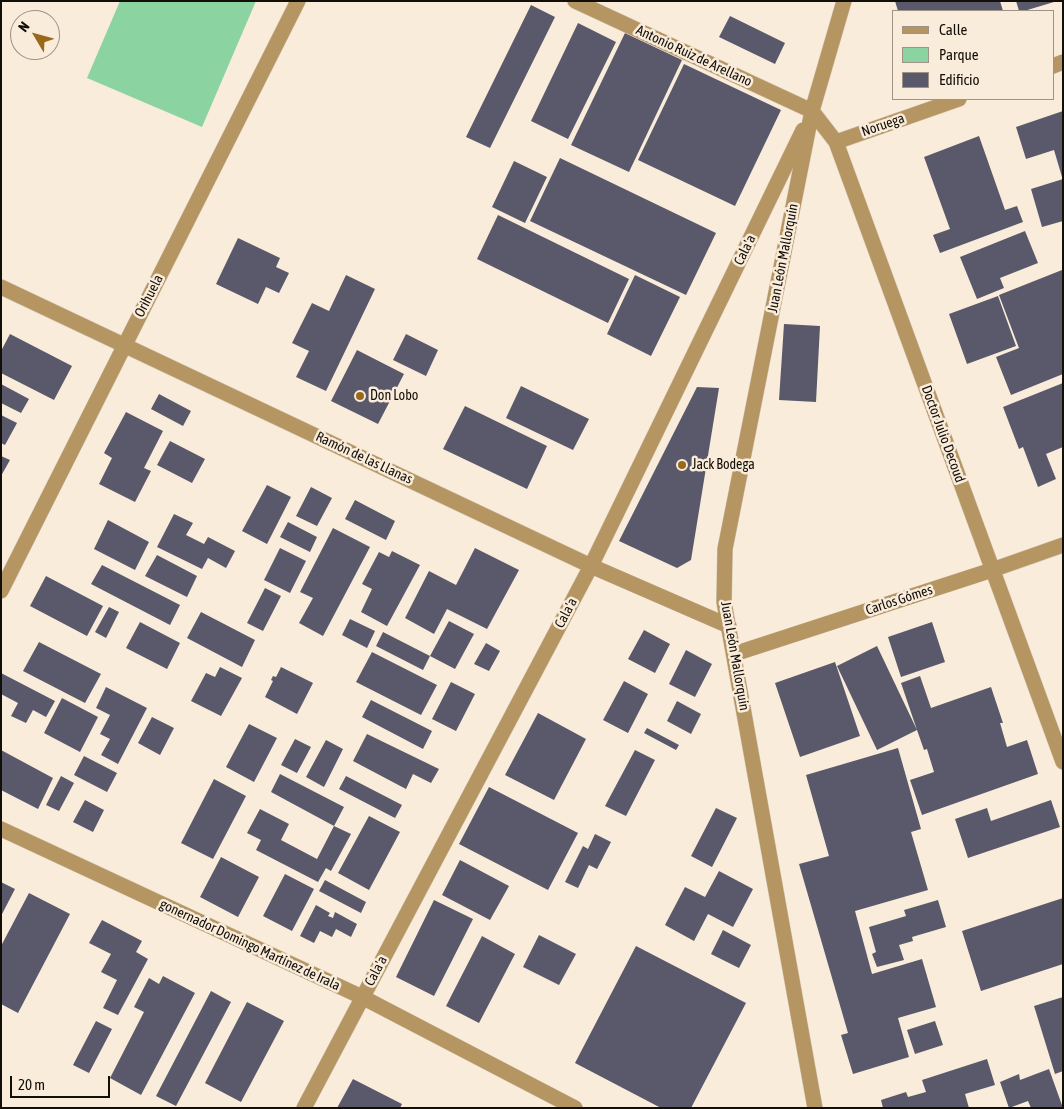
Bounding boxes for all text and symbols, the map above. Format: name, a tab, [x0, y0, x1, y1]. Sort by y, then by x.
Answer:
north arrow	[10, 10, 60, 60]
legend	[892, 10, 1054, 100]
text: N	[15, 18, 33, 35]
text: Calle	[939, 21, 967, 38]
street label: Antonio Ruiz de Arellano	[633, 22, 755, 90]
text: Parque	[939, 46, 979, 63]
text: Edificio	[939, 71, 980, 88]
street label: Noruega	[859, 110, 907, 140]
street label: Juan León Mallorquín	[764, 202, 802, 314]
street label: Cala'a	[730, 232, 760, 268]
street label: Orihuela	[131, 272, 167, 320]
street label: Doctor Julio Decoud	[918, 383, 968, 485]
place label: Don Lobo	[370, 388, 418, 404]
marker: Don Lobo	[354, 390, 366, 402]
street label: Ramón de las Llanas	[313, 428, 415, 488]
place label: Jack Bodega	[692, 457, 755, 473]
marker: Jack Bodega	[676, 459, 688, 471]
street label: Carlos Gómes	[863, 581, 935, 619]
street label: Cala'a	[551, 595, 581, 631]
street label: Juan León Mallorquín	[717, 600, 753, 712]
street label: gonernador Domingo Martínez de Irala	[157, 896, 343, 994]
street label: Cala'a	[361, 953, 391, 989]
scale bar	[12, 1066, 112, 1098]
text: 20 m	[18, 1076, 45, 1093]

